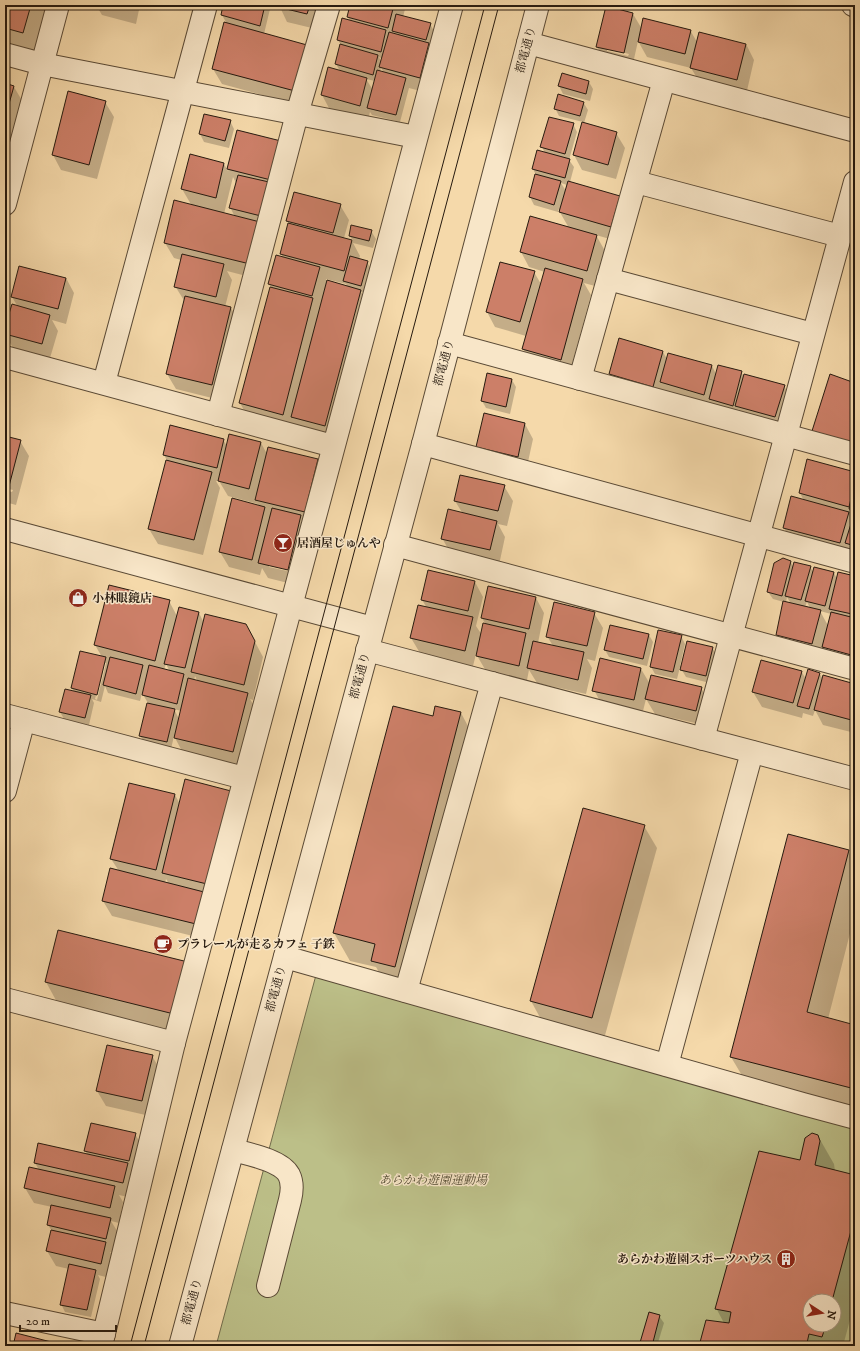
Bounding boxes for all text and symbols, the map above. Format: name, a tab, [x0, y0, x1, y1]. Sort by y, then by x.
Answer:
street label: 都電通り	[513, 25, 539, 75]
street label: 都電通り	[431, 338, 457, 388]
bar icon: 居酒屋じゅんや	[272, 532, 294, 554]
place label: 居酒屋じゅんや	[297, 536, 381, 551]
shop icon: 小林眼鏡店	[67, 587, 89, 609]
place label: 小林眼鏡店	[92, 591, 152, 606]
street label: 都電通り	[347, 651, 373, 701]
cafe icon: プラレールが走るカフェ 子鉄	[152, 933, 174, 955]
place label: プラレールが走るカフェ 子鉄	[177, 937, 335, 952]
street label: 都電通り	[263, 964, 289, 1014]
park label: あらかわ遊園運動場	[379, 1173, 488, 1188]
building icon: あらかわ遊園スポーツハウス	[775, 1248, 797, 1270]
place label: あらかわ遊園スポーツハウス	[617, 1252, 772, 1267]
street label: 都電通り	[179, 1277, 205, 1327]
north arrow	[802, 1293, 842, 1333]
scale bar	[20, 1307, 116, 1333]
text: N	[823, 1309, 839, 1321]
text: 20 m	[26, 1314, 50, 1329]

